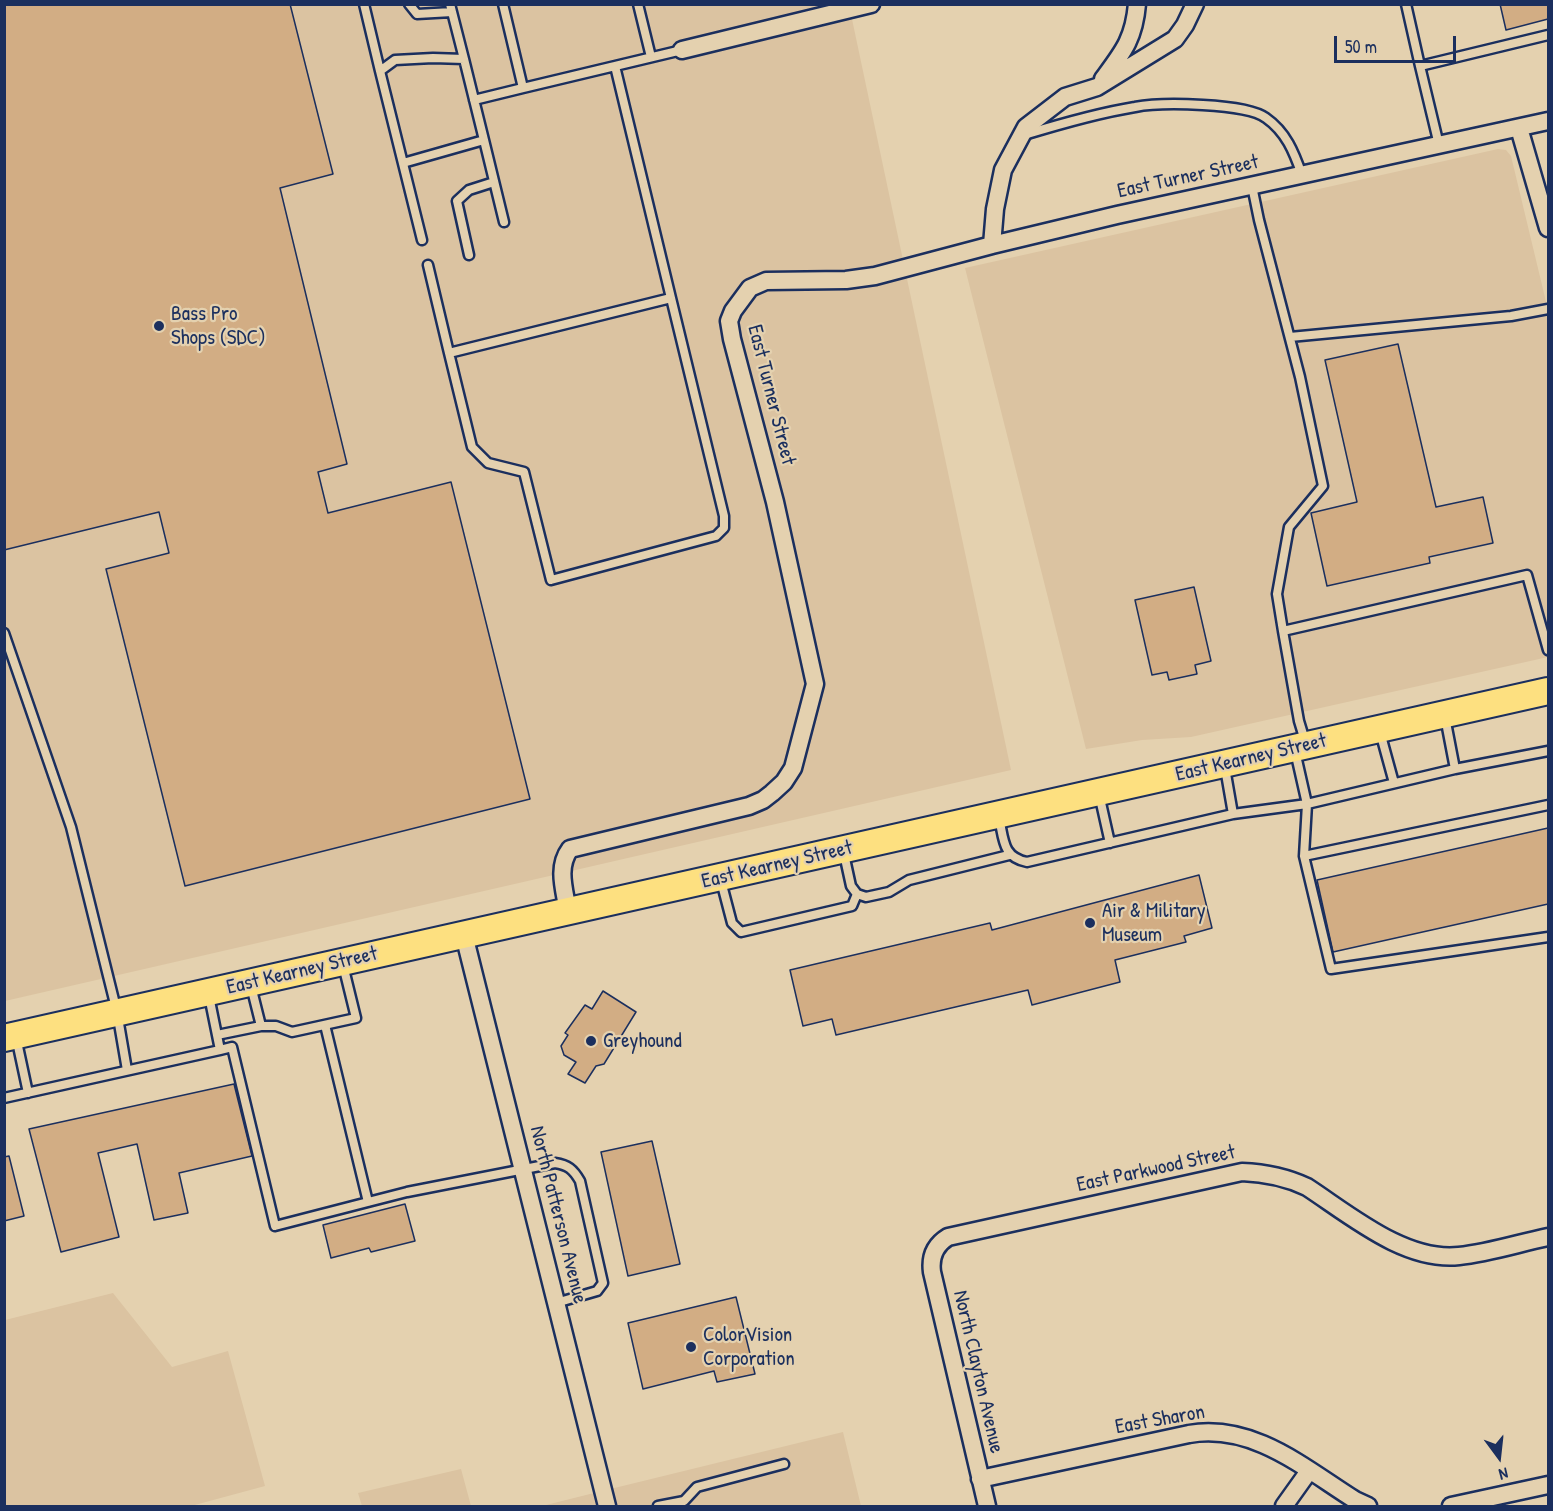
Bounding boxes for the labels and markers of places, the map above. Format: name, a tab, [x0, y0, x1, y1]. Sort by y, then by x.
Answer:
place label: Bass Pro Shops (SDC)	[171, 301, 266, 351]
marker: Bass Pro Shops (SDC)	[152, 319, 166, 333]
place label: Air & Military Museum	[1102, 898, 1206, 948]
marker: Air & Military Museum	[1083, 916, 1097, 930]
place label: Greyhound	[603, 1028, 682, 1054]
marker: Greyhound	[584, 1034, 598, 1048]
place label: ColorVision Corporation	[703, 1322, 795, 1372]
marker: ColorVision Corporation	[684, 1340, 698, 1354]

